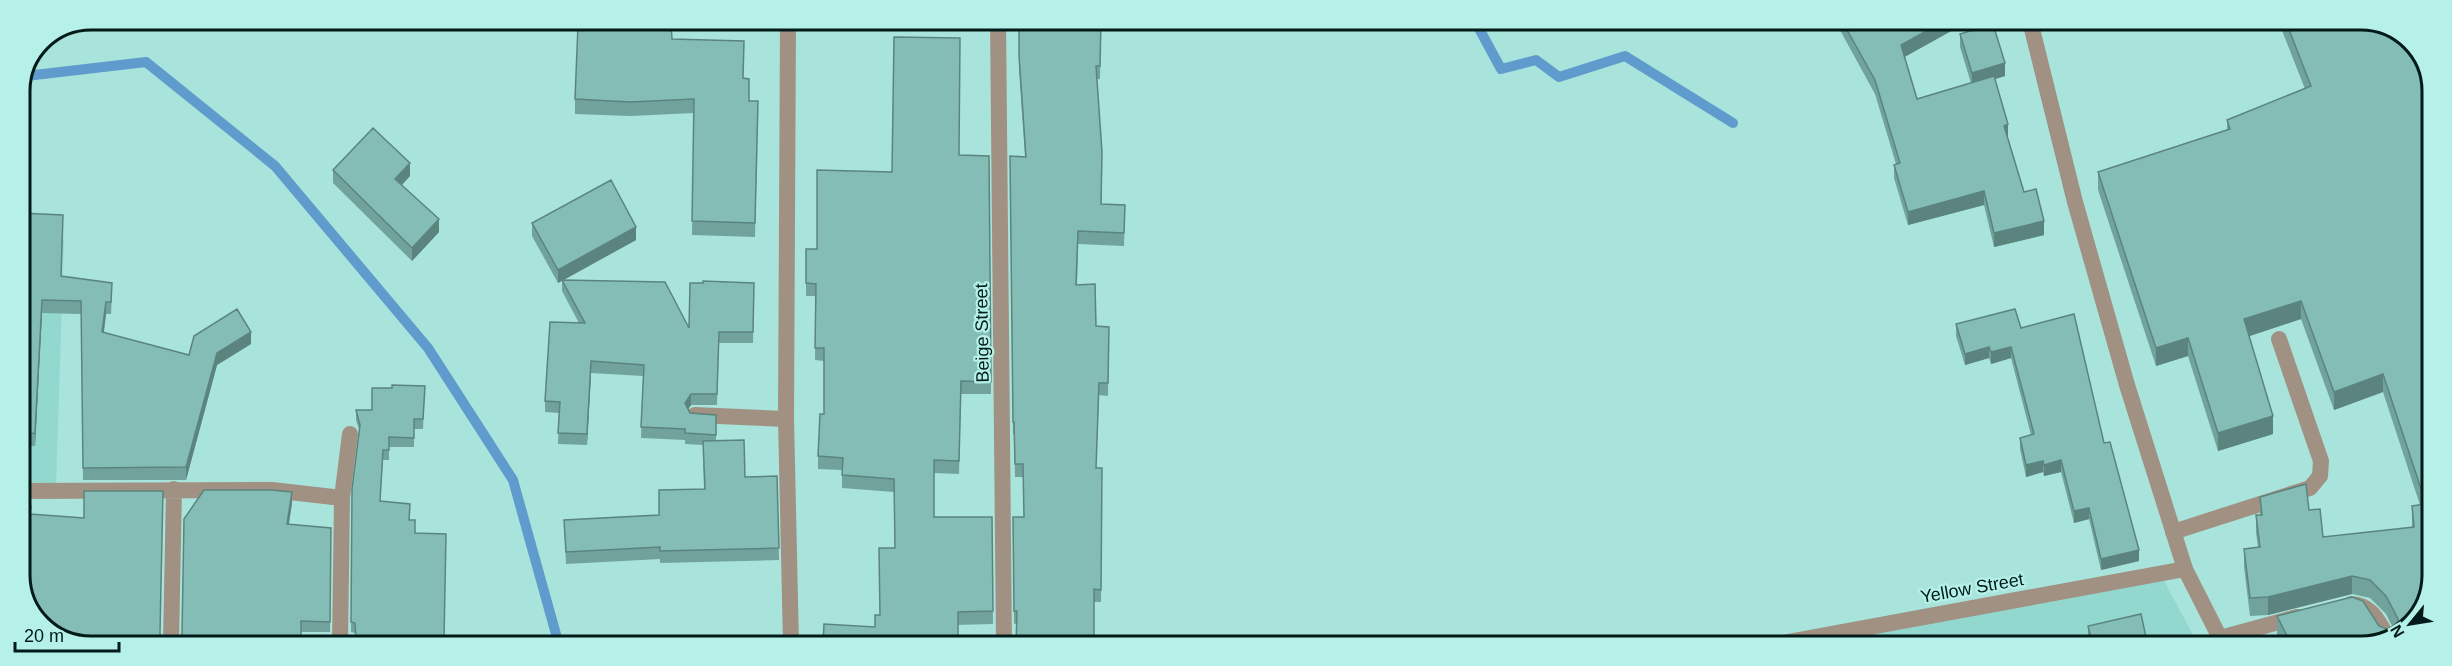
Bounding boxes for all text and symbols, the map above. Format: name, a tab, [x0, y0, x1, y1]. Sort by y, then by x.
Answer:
street label: Beige Street	[971, 283, 993, 383]
street label: Yellow Street	[1919, 569, 2025, 607]
north arrow	[2380, 594, 2440, 654]
scale bar	[15, 615, 118, 653]
text: N	[2387, 622, 2408, 641]
text: 20 m	[24, 626, 64, 646]

